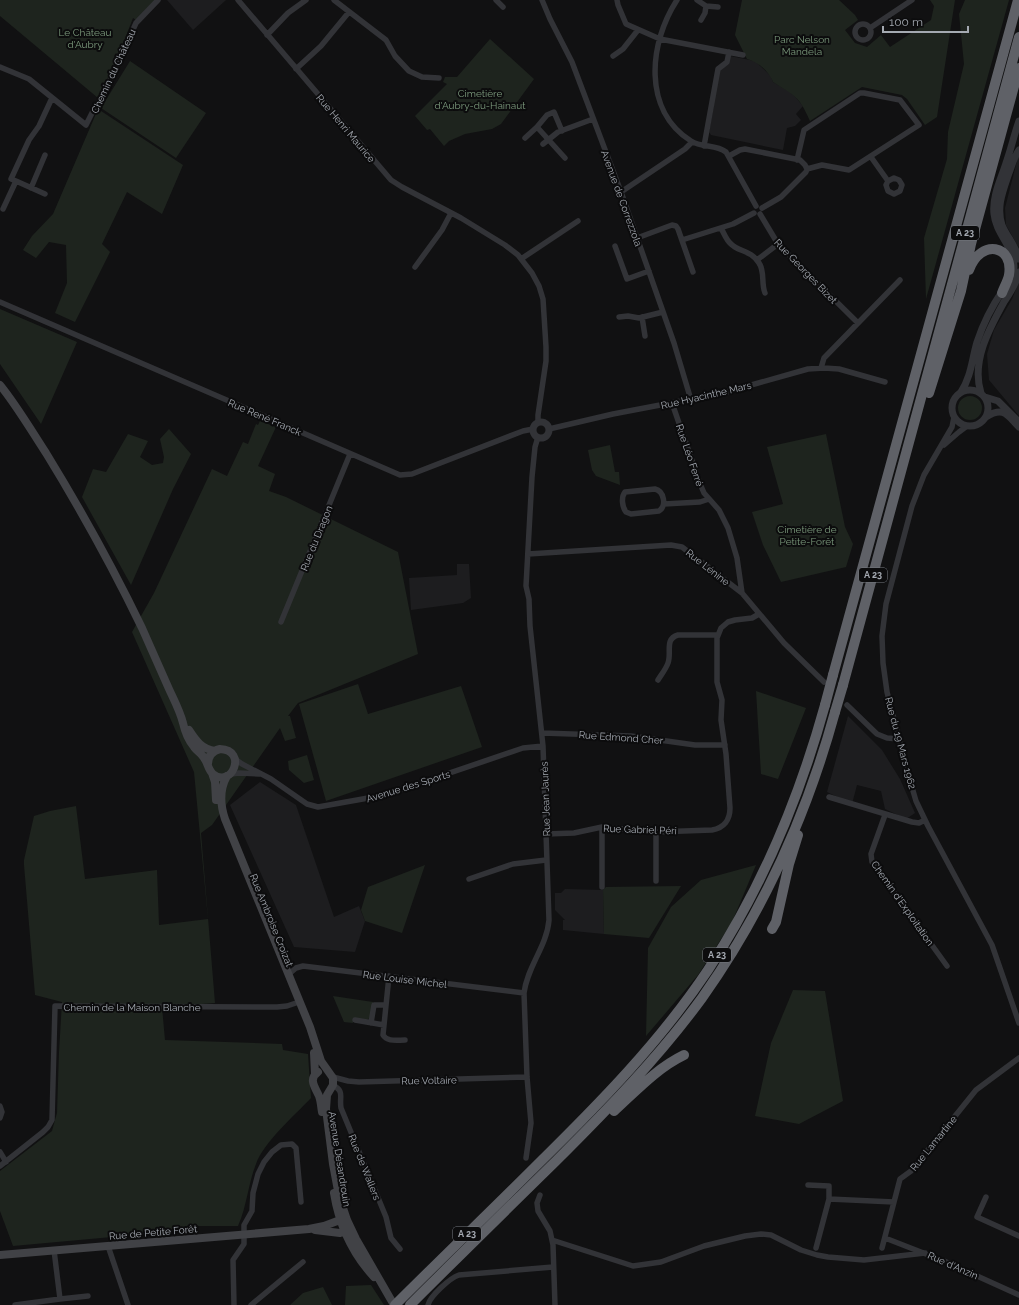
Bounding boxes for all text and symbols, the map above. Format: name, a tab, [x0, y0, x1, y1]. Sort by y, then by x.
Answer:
scale bar	[883, 8, 968, 34]
text: 100 m	[889, 15, 923, 29]
park label: Le Château d'Aubry	[59, 27, 111, 50]
street label: Chemin du Château	[89, 27, 138, 115]
park label: Parc Nelson Mandela	[774, 34, 830, 57]
park label: Cimetière d'Aubry-du-Hainaut	[434, 88, 526, 111]
street label: Rue Henri Maurice	[314, 92, 377, 165]
street label: Avenue de Correzzola	[599, 149, 644, 248]
road number: A 23	[951, 226, 979, 240]
street label: Rue Georges Bizet	[772, 237, 840, 306]
street label: Rue Hyacinthe Mars	[660, 380, 753, 411]
street label: Rue René Franck	[227, 397, 304, 438]
street label: Rue Léo Ferré	[674, 423, 705, 488]
street label: Rue du Dragon	[298, 504, 335, 573]
park label: Cimetière de Petite-Forêt	[777, 524, 837, 547]
street label: Rue Lénine	[684, 547, 732, 588]
road number: A 23	[859, 568, 887, 582]
street label: Rue du 19 Mars 1962	[883, 696, 918, 790]
street label: Rue Edmond Cher	[578, 729, 664, 746]
street label: Rue Jean Jaurès	[539, 761, 552, 837]
street label: Avenue des Sports	[365, 768, 452, 804]
street label: Rue Gabriel Péri	[603, 823, 677, 836]
street label: Chemin d'Exploitation	[869, 859, 936, 948]
street label: Rue Ambroise Croizat	[248, 872, 295, 969]
road number: A 23	[703, 948, 731, 962]
street label: Rue Louise Michel	[362, 969, 448, 990]
street label: Chemin de la Maison Blanche	[63, 1002, 201, 1013]
street label: Rue Voltaire	[401, 1075, 457, 1086]
street label: Avenue Désandrouin	[327, 1111, 352, 1208]
street label: Rue Lamartine	[908, 1114, 959, 1173]
street label: Rue de Wallers	[346, 1133, 383, 1202]
street label: Rue de Petite Forêt	[108, 1223, 198, 1242]
road number: A 23	[453, 1227, 481, 1241]
street label: Rue d'Anzin	[926, 1249, 980, 1282]

